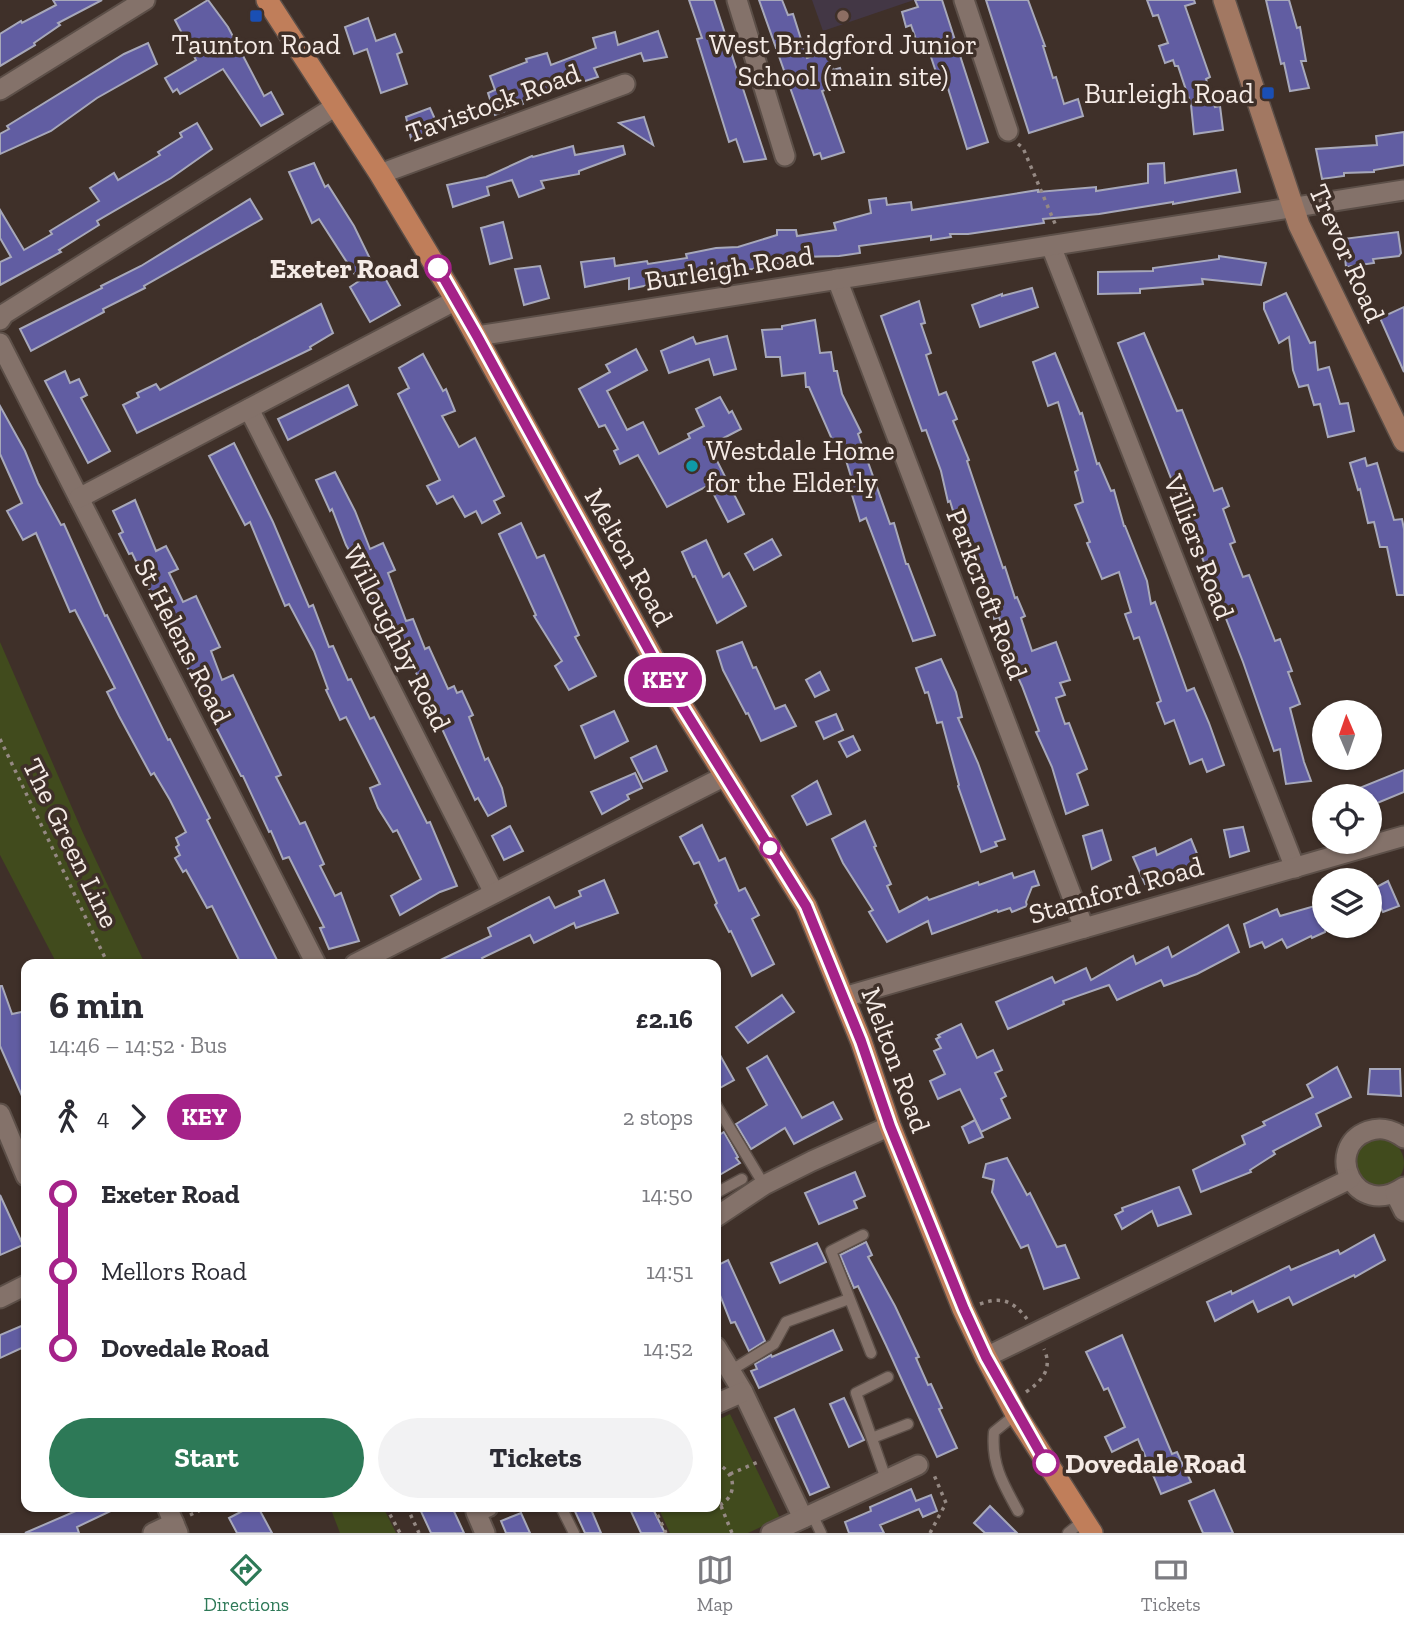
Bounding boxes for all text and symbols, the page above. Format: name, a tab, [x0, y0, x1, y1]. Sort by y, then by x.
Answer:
marker: Taunton Road	[248, 8, 264, 24]
marker: West Bridgford Junior School (main site)	[835, 8, 851, 24]
place label: Taunton Road	[171, 28, 341, 61]
place label: West Bridgford Junior School (main site)	[709, 28, 977, 93]
street label: Tavistock Road	[402, 56, 584, 150]
place label: Burleigh Road	[1084, 77, 1254, 110]
marker: Burleigh Road	[1260, 85, 1276, 101]
street label: Trevor Road	[1302, 179, 1392, 327]
street label: Burleigh Road	[642, 238, 816, 298]
place label: Exeter Road	[270, 252, 419, 285]
marker: Exeter Road	[425, 255, 451, 281]
place label: Westdale Home for the Elderly	[706, 434, 895, 499]
marker: Westdale Home for the Elderly	[684, 458, 700, 474]
street label: Villiers Road	[1156, 469, 1242, 624]
street label: Melton Road	[578, 483, 680, 631]
street label: Parkcroft Road	[939, 504, 1035, 684]
street label: Willoughby Road	[336, 540, 458, 736]
street label: St Helens Road	[127, 553, 239, 729]
line badge: KEY	[625, 657, 705, 703]
text: KEY	[642, 665, 688, 694]
north arrow	[1312, 700, 1382, 770]
map controls	[1312, 700, 1382, 938]
street label: The Green Line	[16, 753, 126, 933]
button: locate	[1312, 784, 1382, 854]
unlabelled marker	[760, 838, 780, 858]
street label: Stamford Road	[1025, 849, 1207, 931]
button: layers	[1312, 868, 1382, 938]
text: 6 min	[49, 982, 144, 1028]
street label: Melton Road	[854, 983, 938, 1137]
text: £2.16	[636, 1003, 693, 1035]
text: 14:46 – 14:52 · Bus	[49, 1031, 227, 1059]
icon: walk	[49, 1098, 87, 1136]
icon: forward	[119, 1098, 157, 1136]
text: KEY	[181, 1102, 227, 1131]
text: 4	[97, 1103, 109, 1131]
text: 2 stops	[623, 1103, 693, 1131]
text: Exeter Road	[101, 1178, 240, 1210]
text: 14:50	[642, 1180, 693, 1208]
text: Mellors Road	[101, 1255, 247, 1287]
text: 14:51	[646, 1257, 693, 1285]
text: Dovedale Road	[101, 1332, 269, 1364]
text: 14:52	[643, 1334, 693, 1362]
button: Start	[49, 1418, 364, 1498]
button: Tickets	[378, 1418, 693, 1498]
place label: Dovedale Road	[1065, 1447, 1246, 1480]
marker: Dovedale Road	[1033, 1450, 1059, 1476]
tab: Directions	[203, 1551, 289, 1616]
tab: Map	[696, 1551, 734, 1616]
tab: Tickets	[1141, 1551, 1201, 1616]

